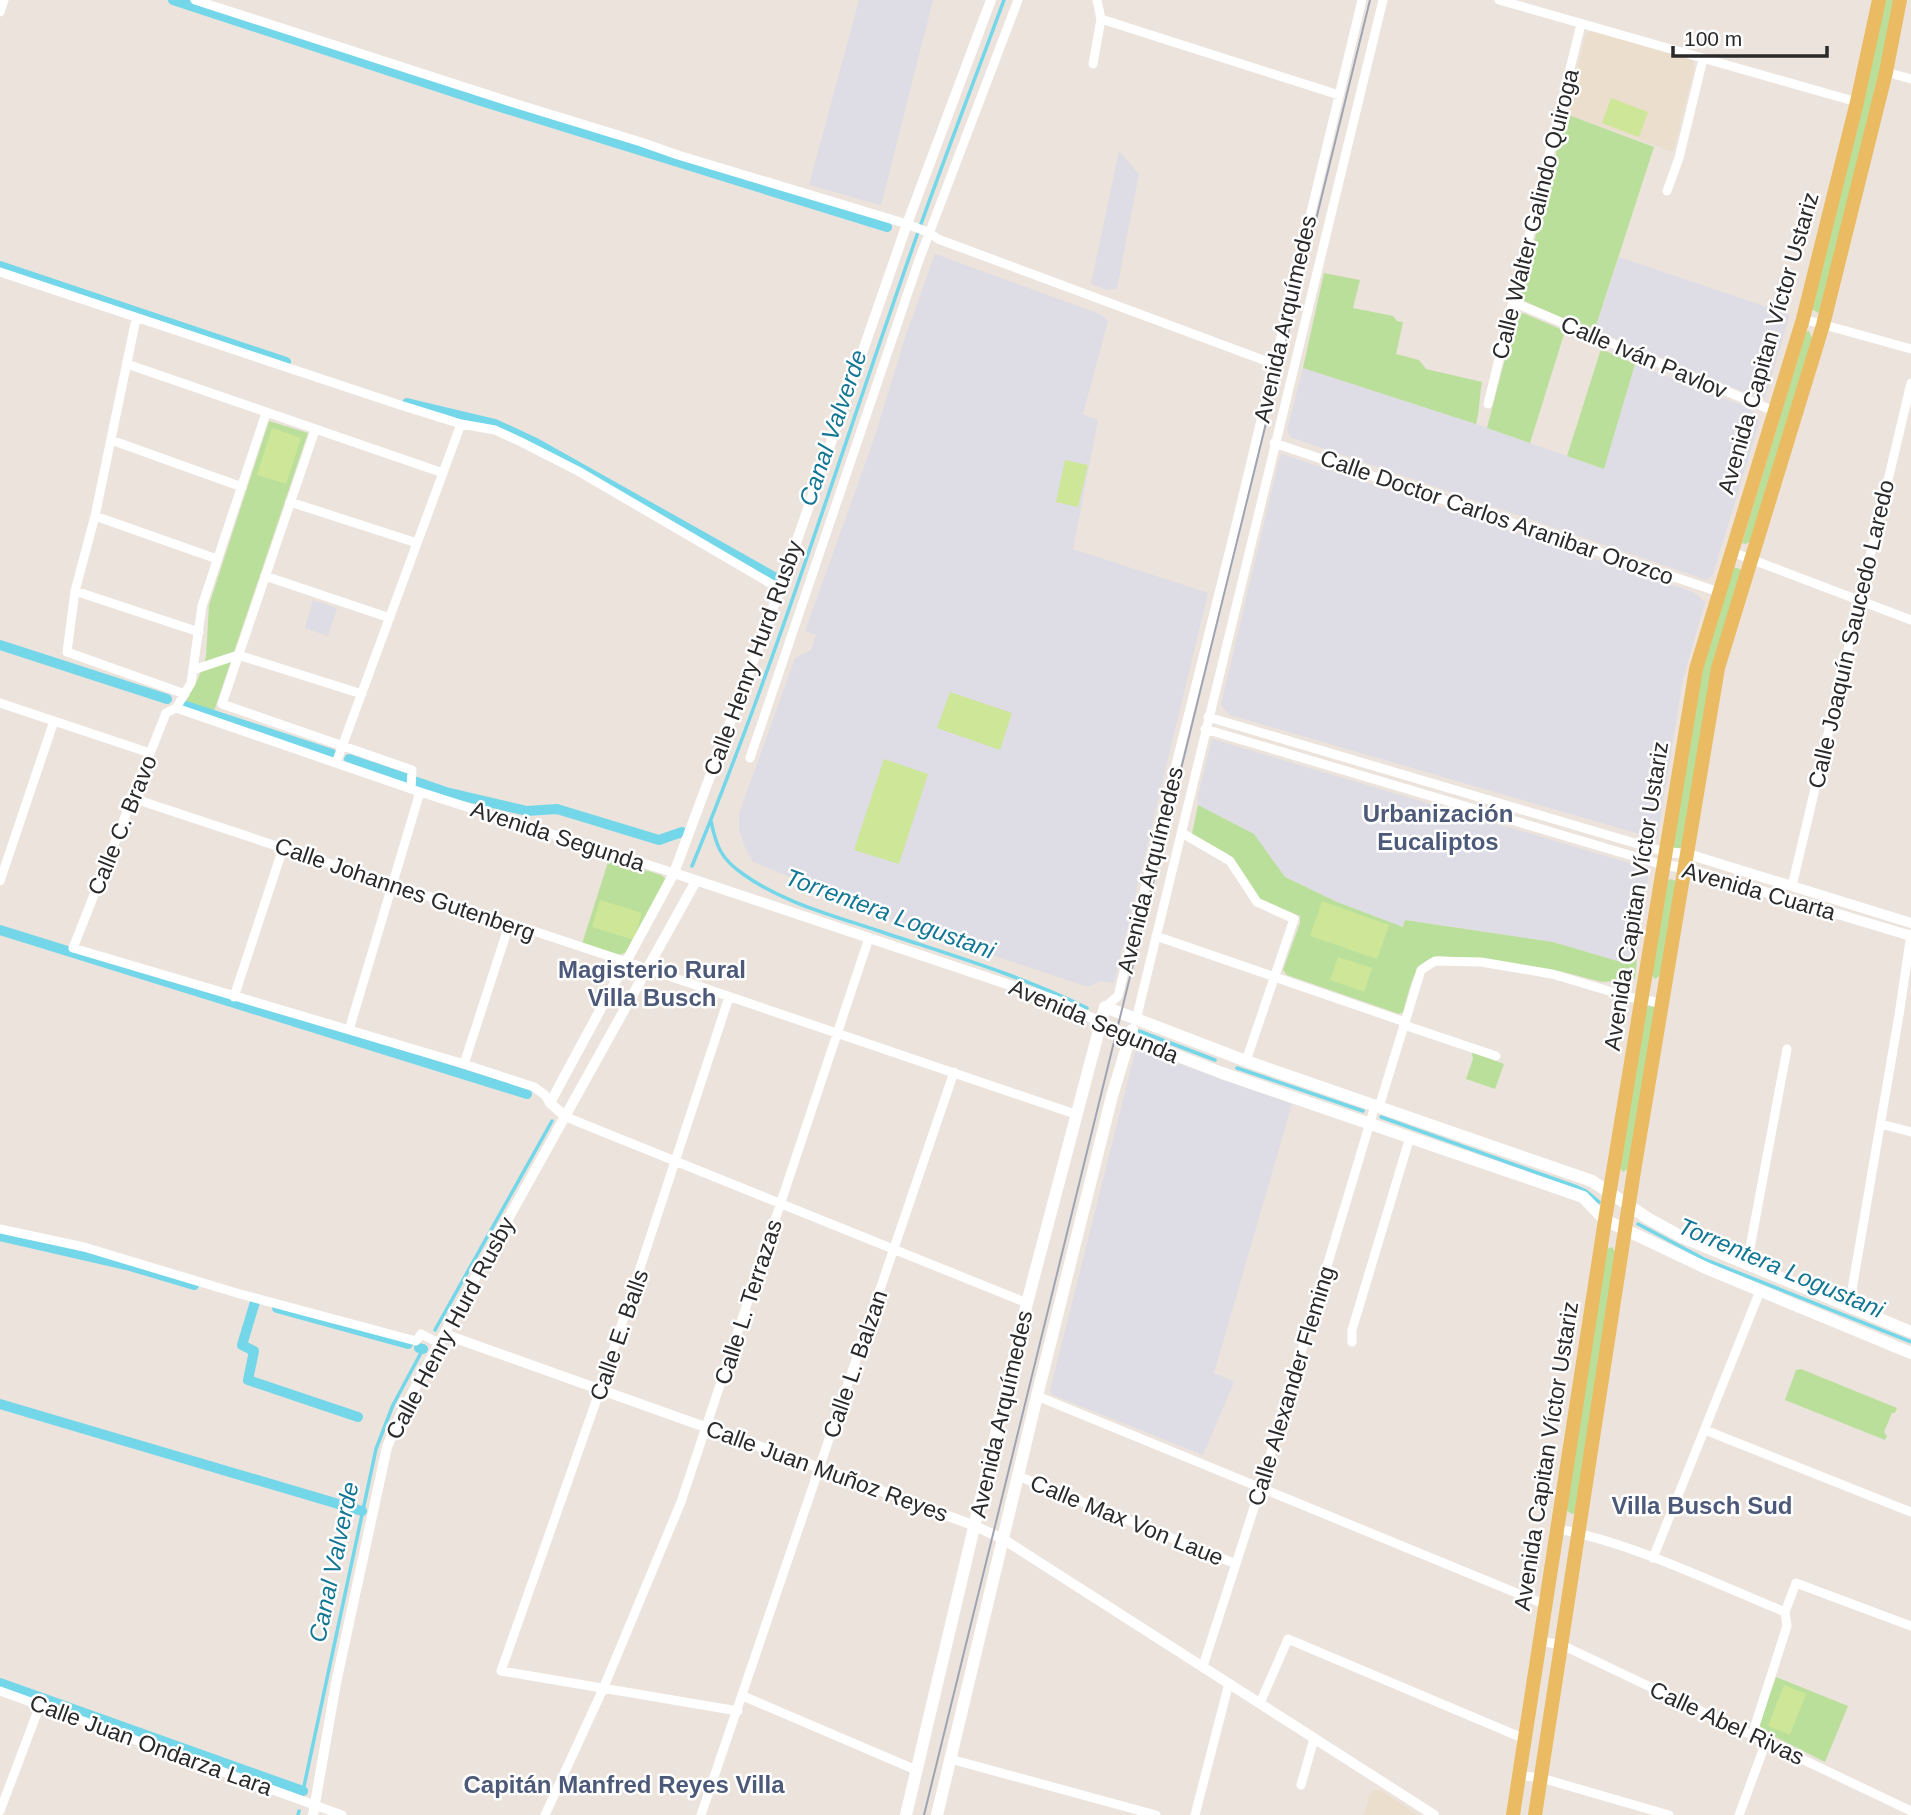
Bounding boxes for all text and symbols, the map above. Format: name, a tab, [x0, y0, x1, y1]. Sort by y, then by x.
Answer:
scale bar	[1673, 14, 1827, 58]
text: 100 m	[1684, 27, 1742, 50]
street label: Calle Walter Galindo Quiroga	[1486, 66, 1584, 362]
street label: Avenida Capitan Víctor Ustariz	[1712, 189, 1824, 497]
street label: Avenida Arquímedes	[1249, 213, 1321, 425]
street label: Calle Iván Pavlov	[1557, 310, 1731, 404]
water label: Canal Valverde	[793, 346, 872, 509]
street label: Calle Doctor Carlos Aranibar Orozco	[1317, 444, 1677, 590]
street label: Calle Joaquín Saucedo Laredo	[1803, 477, 1899, 791]
street label: Calle Henry Hurd Rusby	[698, 537, 808, 779]
street label: Avenida Capitan Víctor Ustariz	[1599, 740, 1673, 1052]
street label: Calle C. Bravo	[82, 751, 162, 899]
street label: Avenida Arquímedes	[1112, 764, 1188, 976]
street label: Avenida Segunda	[468, 796, 648, 876]
district label: Urbanización Eucaliptos	[1363, 800, 1513, 855]
street label: Calle Johannes Gutenberg	[271, 832, 539, 946]
street label: Avenida Cuarta	[1679, 857, 1839, 925]
water label: Torrentera Logustani	[782, 863, 999, 964]
district label: Magisterio Rural Villa Busch	[558, 956, 746, 1011]
street label: Avenida Segunda	[1006, 974, 1183, 1068]
street label: Calle Henry Hurd Rusby	[380, 1212, 520, 1444]
water label: Torrentera Logustani	[1674, 1212, 1889, 1323]
street label: Calle L. Terrazas	[709, 1216, 787, 1388]
street label: Calle Alexander Fleming	[1242, 1263, 1340, 1509]
street label: Calle E. Balls	[584, 1266, 654, 1404]
street label: Calle L. Balzan	[818, 1287, 892, 1441]
street label: Avenida Capitan Víctor Ustariz	[1509, 1300, 1583, 1612]
street label: Avenida Arquímedes	[965, 1308, 1037, 1520]
street label: Calle Juan Muñoz Reyes	[702, 1415, 952, 1527]
street label: Calle Max Von Laue	[1027, 1469, 1227, 1571]
water label: Canal Valverde	[303, 1479, 364, 1645]
district label: Villa Busch Sud	[1612, 1492, 1792, 1519]
street label: Calle Abel Rivas	[1646, 1676, 1808, 1770]
street label: Calle Juan Ondarza Lara	[26, 1689, 276, 1801]
district label: Capitán Manfred Reyes Villa	[464, 1771, 785, 1798]

